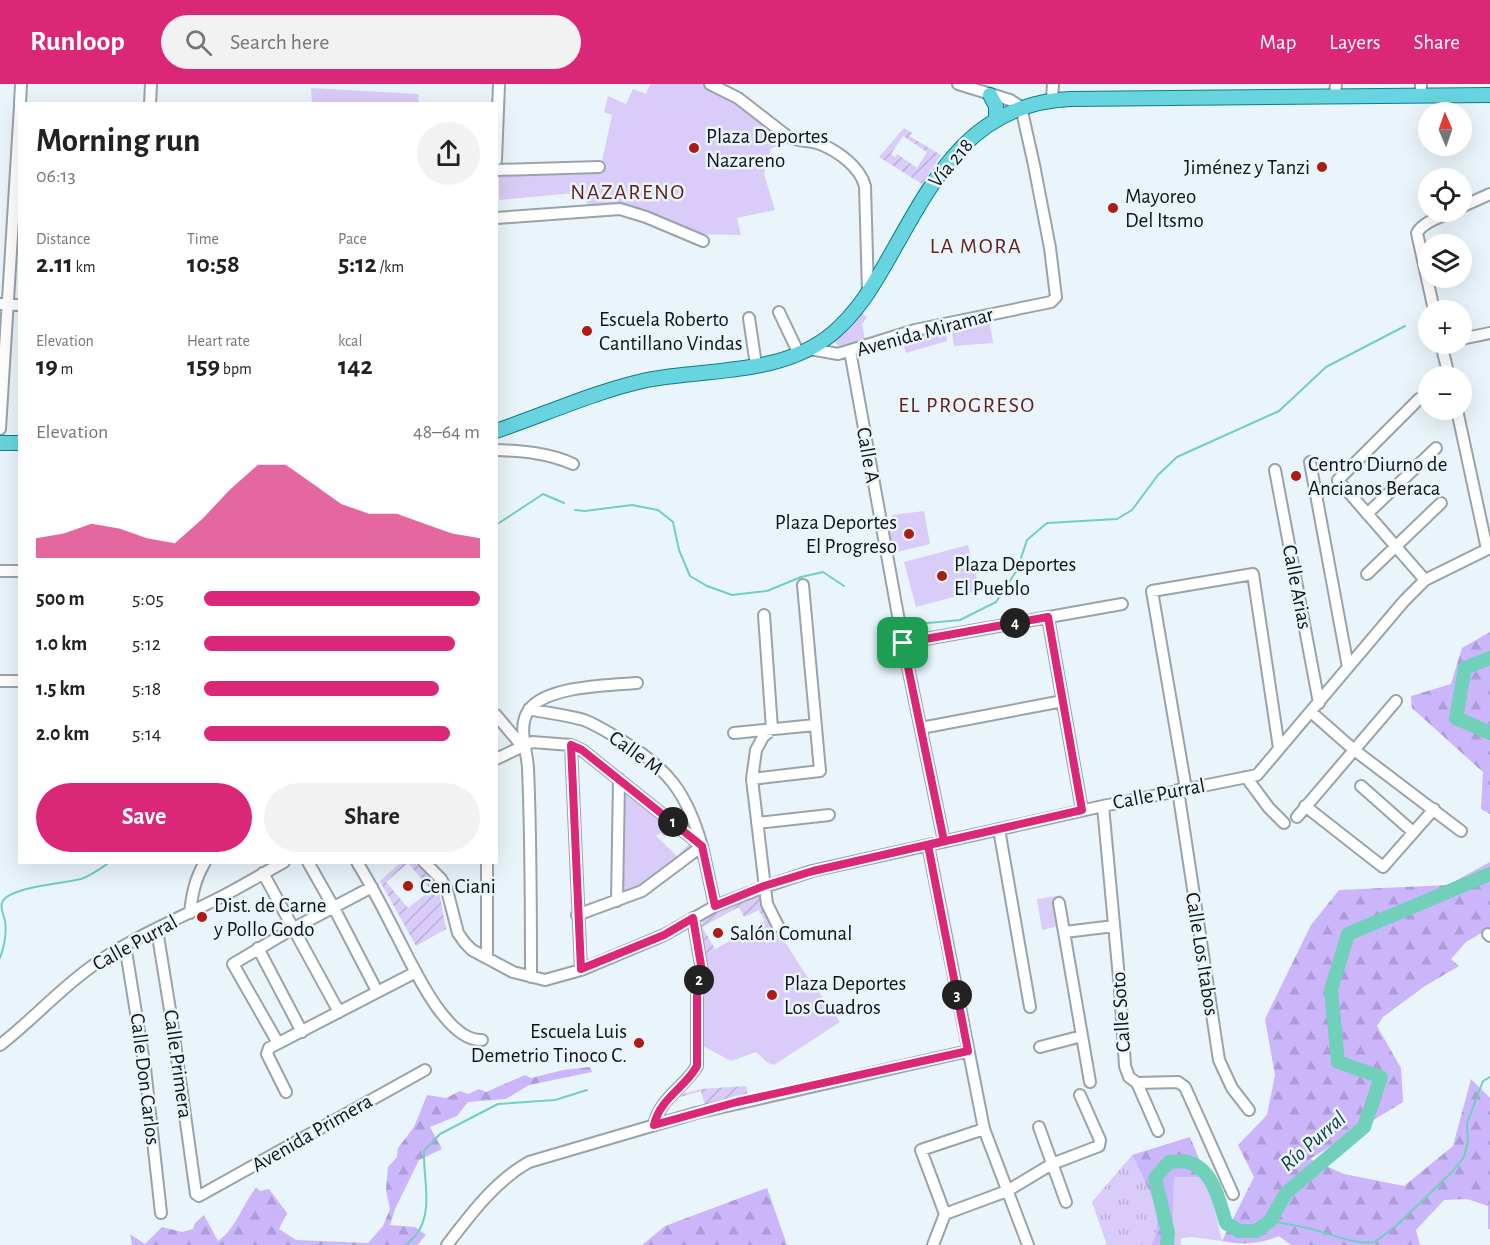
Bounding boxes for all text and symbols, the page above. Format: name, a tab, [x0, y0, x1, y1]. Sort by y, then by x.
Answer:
search box	[161, 15, 581, 69]
icon: search	[182, 26, 215, 59]
text: Runloop	[30, 28, 125, 56]
text: Search here	[230, 31, 329, 53]
text: Map	[1260, 32, 1296, 53]
text: Layers	[1329, 32, 1380, 53]
text: Share	[1413, 32, 1460, 53]
north arrow	[1418, 102, 1472, 156]
map controls	[1418, 102, 1472, 420]
button: share	[417, 122, 480, 185]
text: Morning run	[36, 125, 200, 158]
place label: Plaza Deportes Nazareno	[706, 126, 828, 171]
street label: Vía 218	[925, 134, 977, 192]
marker: Plaza Deportes Nazareno	[687, 141, 701, 155]
place label: Jiménez y Tanzi	[1184, 157, 1310, 178]
marker: Jiménez y Tanzi	[1315, 160, 1329, 174]
text: 06:13	[36, 166, 76, 186]
button: locate	[1418, 168, 1472, 222]
district label: NAZARENO	[570, 181, 686, 203]
place label: Mayoreo Del Itsmo	[1125, 186, 1204, 231]
marker: Mayoreo Del Itsmo	[1106, 201, 1120, 215]
text: Distance	[36, 231, 90, 247]
text: Time	[187, 231, 219, 247]
text: Pace	[338, 231, 367, 247]
button: layers	[1418, 234, 1472, 288]
district label: LA MORA	[930, 235, 1022, 257]
text: 2.11	[36, 251, 73, 277]
text: 10:58	[187, 251, 240, 277]
text: 5:12	[338, 251, 377, 277]
text: km	[73, 259, 96, 275]
text: /km	[377, 259, 404, 275]
button: +	[1418, 300, 1472, 354]
street label: Avenida Miramar	[854, 304, 996, 360]
place label: Escuela Roberto Cantillano Vindas	[599, 309, 743, 354]
marker: Escuela Roberto Cantillano Vindas	[580, 324, 594, 338]
text: Elevation	[36, 333, 94, 349]
text: Heart rate	[187, 333, 250, 349]
text: kcal	[338, 333, 362, 349]
text: 19	[36, 353, 58, 379]
text: 159	[187, 353, 220, 379]
text: 142	[338, 353, 373, 379]
text: m	[58, 361, 73, 377]
text: bpm	[220, 361, 252, 377]
button: −	[1418, 366, 1472, 420]
district label: EL PROGRESO	[898, 394, 1036, 416]
text: Elevation	[36, 422, 108, 442]
text: 48–64 m	[413, 422, 480, 442]
street label: Calle A	[853, 425, 883, 485]
place label: Centro Diurno de Ancianos Beraca	[1308, 454, 1447, 499]
marker: Centro Diurno de Ancianos Beraca	[1289, 469, 1303, 483]
place label: Plaza Deportes El Progreso	[775, 512, 897, 557]
marker: Plaza Deportes El Progreso	[902, 527, 916, 541]
street label: Calle Arias	[1279, 543, 1315, 631]
place label: Plaza Deportes El Pueblo	[954, 554, 1076, 599]
marker: Plaza Deportes El Pueblo	[935, 569, 949, 583]
text: 500 m	[36, 589, 85, 609]
text: 5:05	[132, 589, 164, 609]
pin: 4	[1000, 608, 1030, 638]
text: 4	[1011, 615, 1019, 631]
pin	[877, 617, 928, 668]
icon: arrive	[886, 626, 919, 659]
text: 1.0 km	[36, 634, 87, 654]
text: 5:12	[132, 634, 161, 654]
text: 1.5 km	[36, 679, 85, 699]
text: 5:18	[132, 679, 161, 699]
text: 2.0 km	[36, 724, 89, 744]
text: 5:14	[132, 724, 161, 744]
street label: Calle M	[605, 727, 667, 779]
street label: Calle Purral	[1111, 775, 1207, 813]
button: Save	[36, 783, 252, 852]
button: Share	[264, 783, 480, 852]
pin: 1	[658, 807, 688, 837]
text: 1	[670, 814, 676, 830]
place label: Cen Ciani	[420, 876, 496, 897]
marker: Cen Ciani	[401, 879, 415, 893]
street label: Calle Los Itabos	[1182, 891, 1222, 1017]
place label: Dist. de Carne y Pollo Godo	[213, 895, 326, 940]
marker: Dist. de Carne y Pollo Godo	[195, 910, 209, 924]
street label: Calle Purral	[89, 911, 181, 975]
place label: Salón Comunal	[730, 923, 852, 944]
marker: Salón Comunal	[711, 926, 725, 940]
pin: 2	[684, 965, 714, 995]
street label: Calle Soto	[1108, 971, 1134, 1053]
text: 2	[695, 972, 703, 988]
place label: Plaza Deportes Los Cuadros	[784, 973, 906, 1018]
pin: 3	[942, 980, 972, 1010]
text: 3	[954, 987, 960, 1003]
marker: Plaza Deportes Los Cuadros	[765, 988, 779, 1002]
street label: Calle Primera	[160, 1008, 196, 1120]
street label: Calle Don Carlos	[126, 1012, 164, 1146]
place label: Escuela Luis Demetrio Tinoco C.	[471, 1021, 627, 1066]
marker: Escuela Luis Demetrio Tinoco C.	[632, 1036, 646, 1050]
street label: Avenida Primera	[248, 1090, 376, 1176]
water label: Río Purral	[1276, 1107, 1350, 1175]

